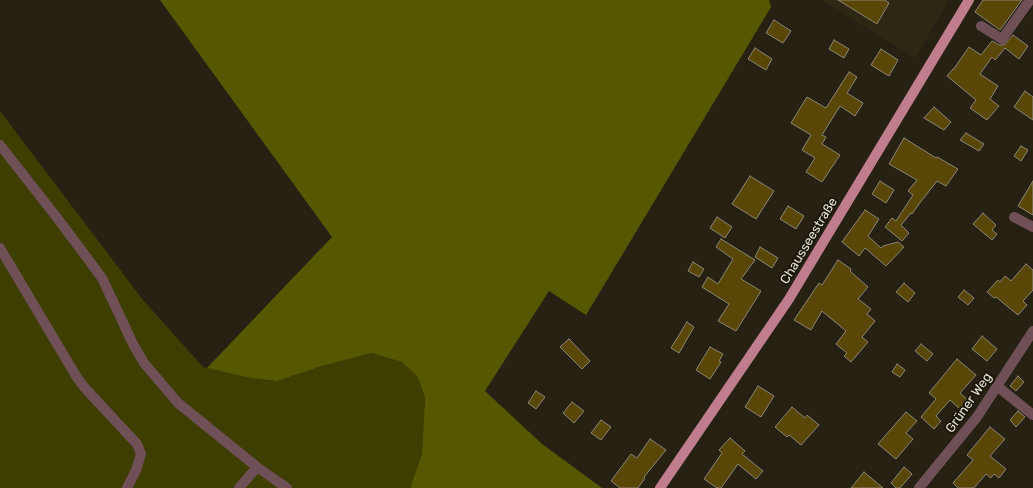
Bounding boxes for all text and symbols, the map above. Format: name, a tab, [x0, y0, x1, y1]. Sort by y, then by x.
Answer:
street label: Chausseestraße	[777, 195, 841, 287]
street label: Grüner Weg	[943, 370, 995, 436]

